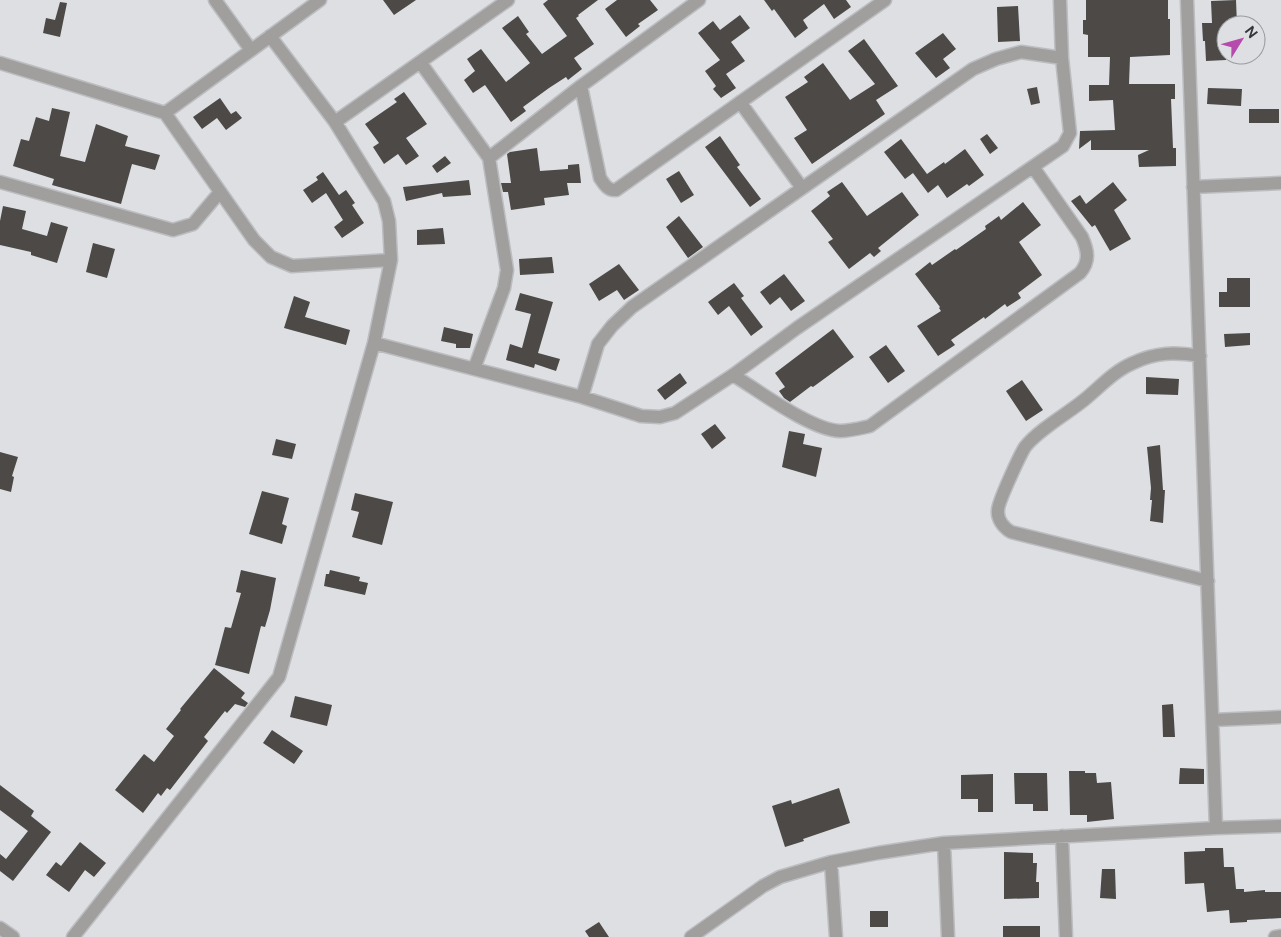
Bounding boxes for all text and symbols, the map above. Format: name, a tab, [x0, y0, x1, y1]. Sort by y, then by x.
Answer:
north arrow	[1216, 15, 1266, 65]
text: N	[1242, 23, 1261, 41]

